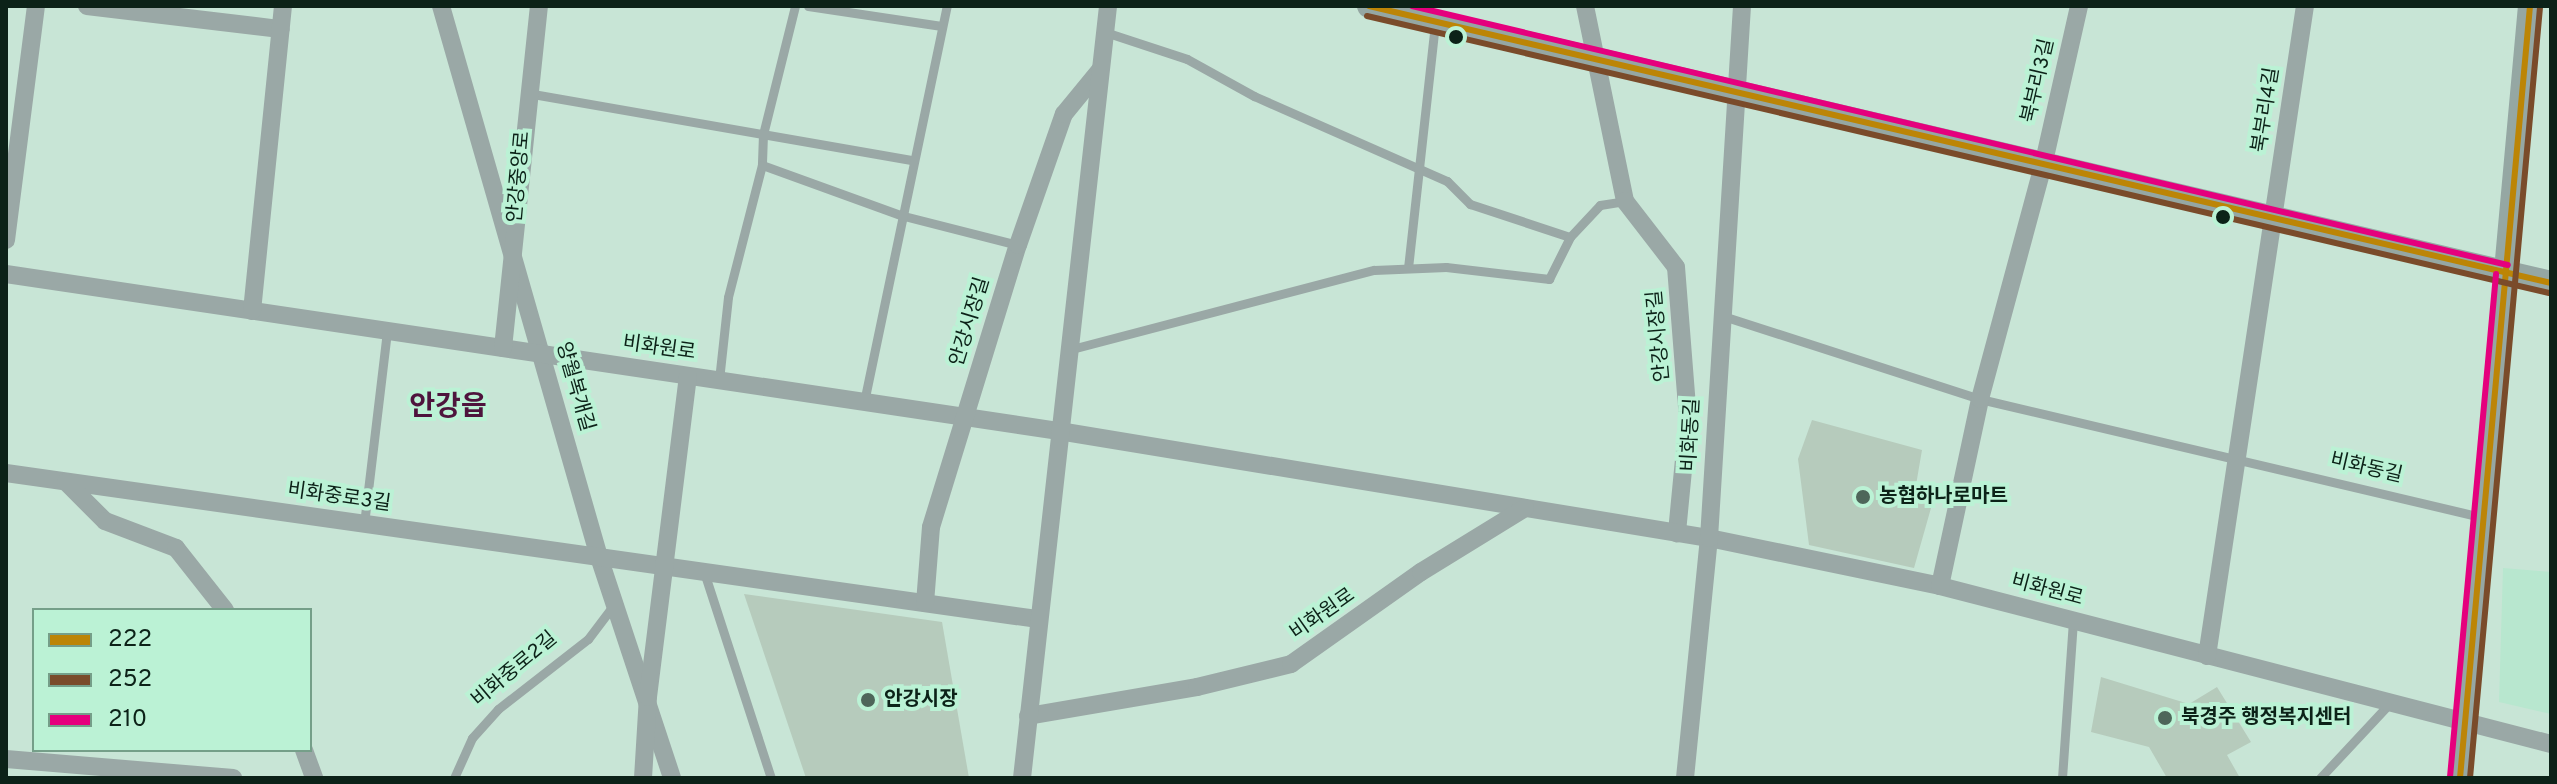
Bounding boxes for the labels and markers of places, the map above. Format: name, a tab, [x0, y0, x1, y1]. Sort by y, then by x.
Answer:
unlabelled marker	[1448, 29, 1464, 45]
unlabelled marker	[2215, 209, 2231, 225]
place label: 농협하나로마트	[1879, 485, 2008, 509]
marker: 농협하나로마트	[1854, 488, 1872, 506]
place label: 안강시장	[884, 688, 958, 712]
marker: 안강시장	[859, 691, 877, 709]
place label: 북경주 행정복지센터	[2181, 706, 2352, 730]
marker: 북경주 행정복지센터	[2156, 709, 2174, 727]

